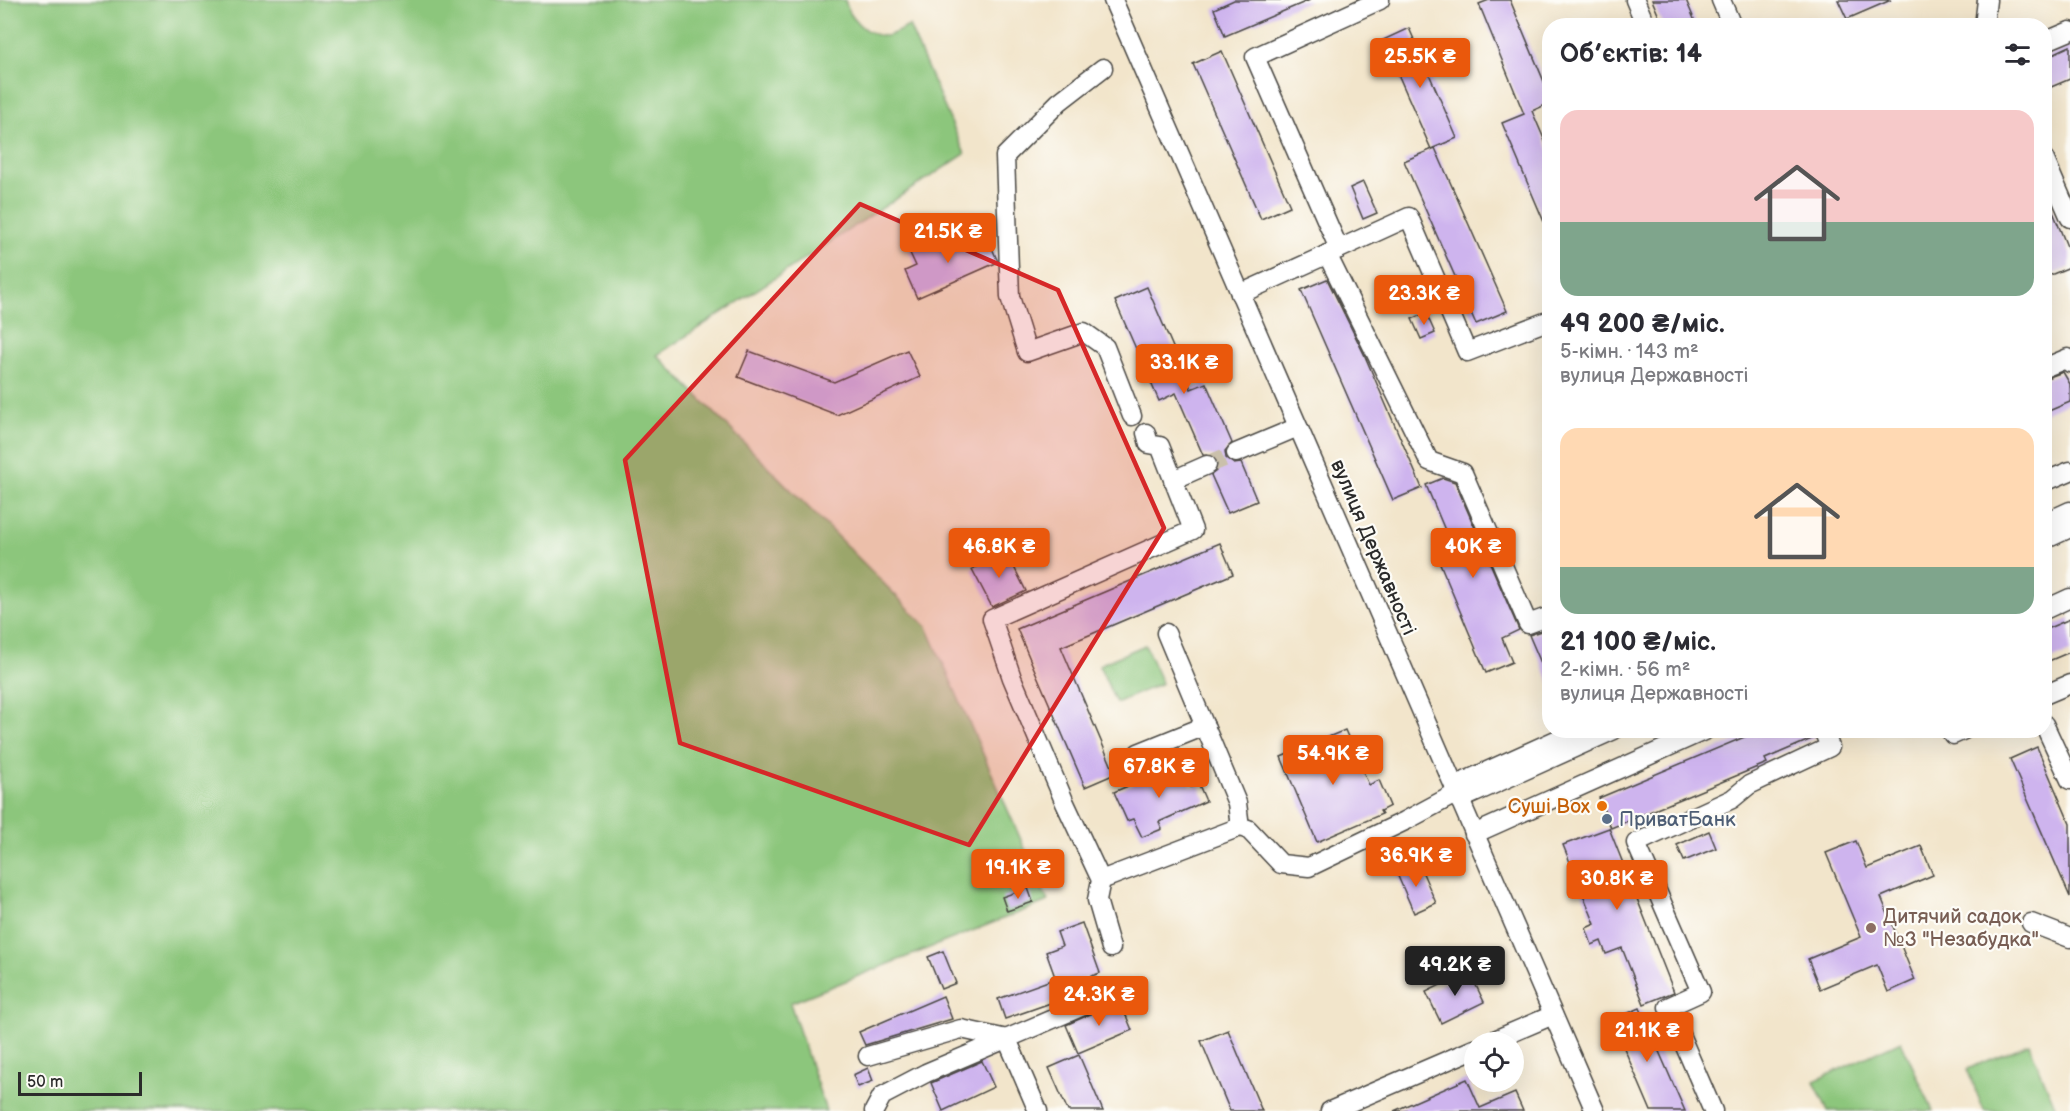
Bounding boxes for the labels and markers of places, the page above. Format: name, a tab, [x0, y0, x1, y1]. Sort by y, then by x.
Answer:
pin: 25.5K ₴	[1365, 38, 1475, 89]
pin: 21.5K ₴	[893, 213, 1003, 264]
pin: 23.3K ₴	[1369, 275, 1479, 326]
pin: 33.1K ₴	[1129, 344, 1239, 395]
pin: 46.8K ₴	[944, 528, 1054, 579]
pin: 40K ₴	[1431, 528, 1515, 579]
pin: 54.9K ₴	[1278, 735, 1388, 786]
pin: 67.8K ₴	[1104, 748, 1214, 799]
place label: Суші Box	[1508, 795, 1591, 819]
marker: Суші Box	[1595, 799, 1609, 813]
place label: ПриватБанк	[1619, 808, 1736, 832]
marker: ПриватБанк	[1600, 812, 1614, 826]
pin: 36.9K ₴	[1361, 837, 1471, 888]
pin: 19.1K ₴	[963, 849, 1073, 900]
pin: 30.8K ₴	[1562, 860, 1672, 911]
place label: Дитячий садок №3 "Незабудка"	[1883, 905, 2039, 952]
marker: Дитячий садок №3 "Незабудка"	[1864, 921, 1878, 935]
pin: 49.2K ₴	[1400, 946, 1510, 997]
pin: 24.3K ₴	[1044, 976, 1154, 1027]
pin: 21.1K ₴	[1592, 1012, 1702, 1063]

